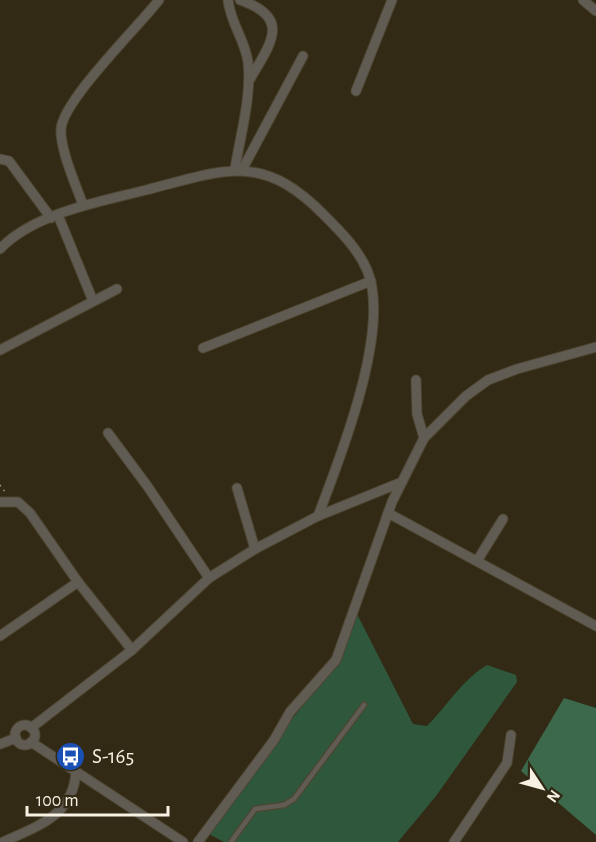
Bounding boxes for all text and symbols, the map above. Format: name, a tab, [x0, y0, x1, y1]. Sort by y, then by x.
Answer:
bus stop icon: S-165	[55, 740, 87, 772]
place label: S-165	[92, 746, 134, 767]
north arrow	[512, 758, 572, 818]
scale bar	[27, 779, 168, 817]
text: N	[544, 787, 563, 805]
text: 100 m	[36, 792, 79, 810]

